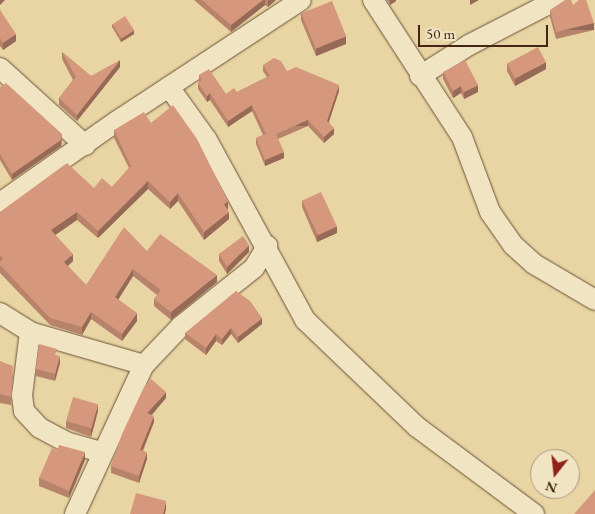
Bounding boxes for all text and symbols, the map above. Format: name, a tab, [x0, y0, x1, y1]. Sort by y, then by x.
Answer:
scale bar	[420, 15, 550, 47]
text: 50 m	[426, 24, 455, 43]
north arrow	[530, 449, 580, 499]
text: N	[543, 477, 559, 498]

